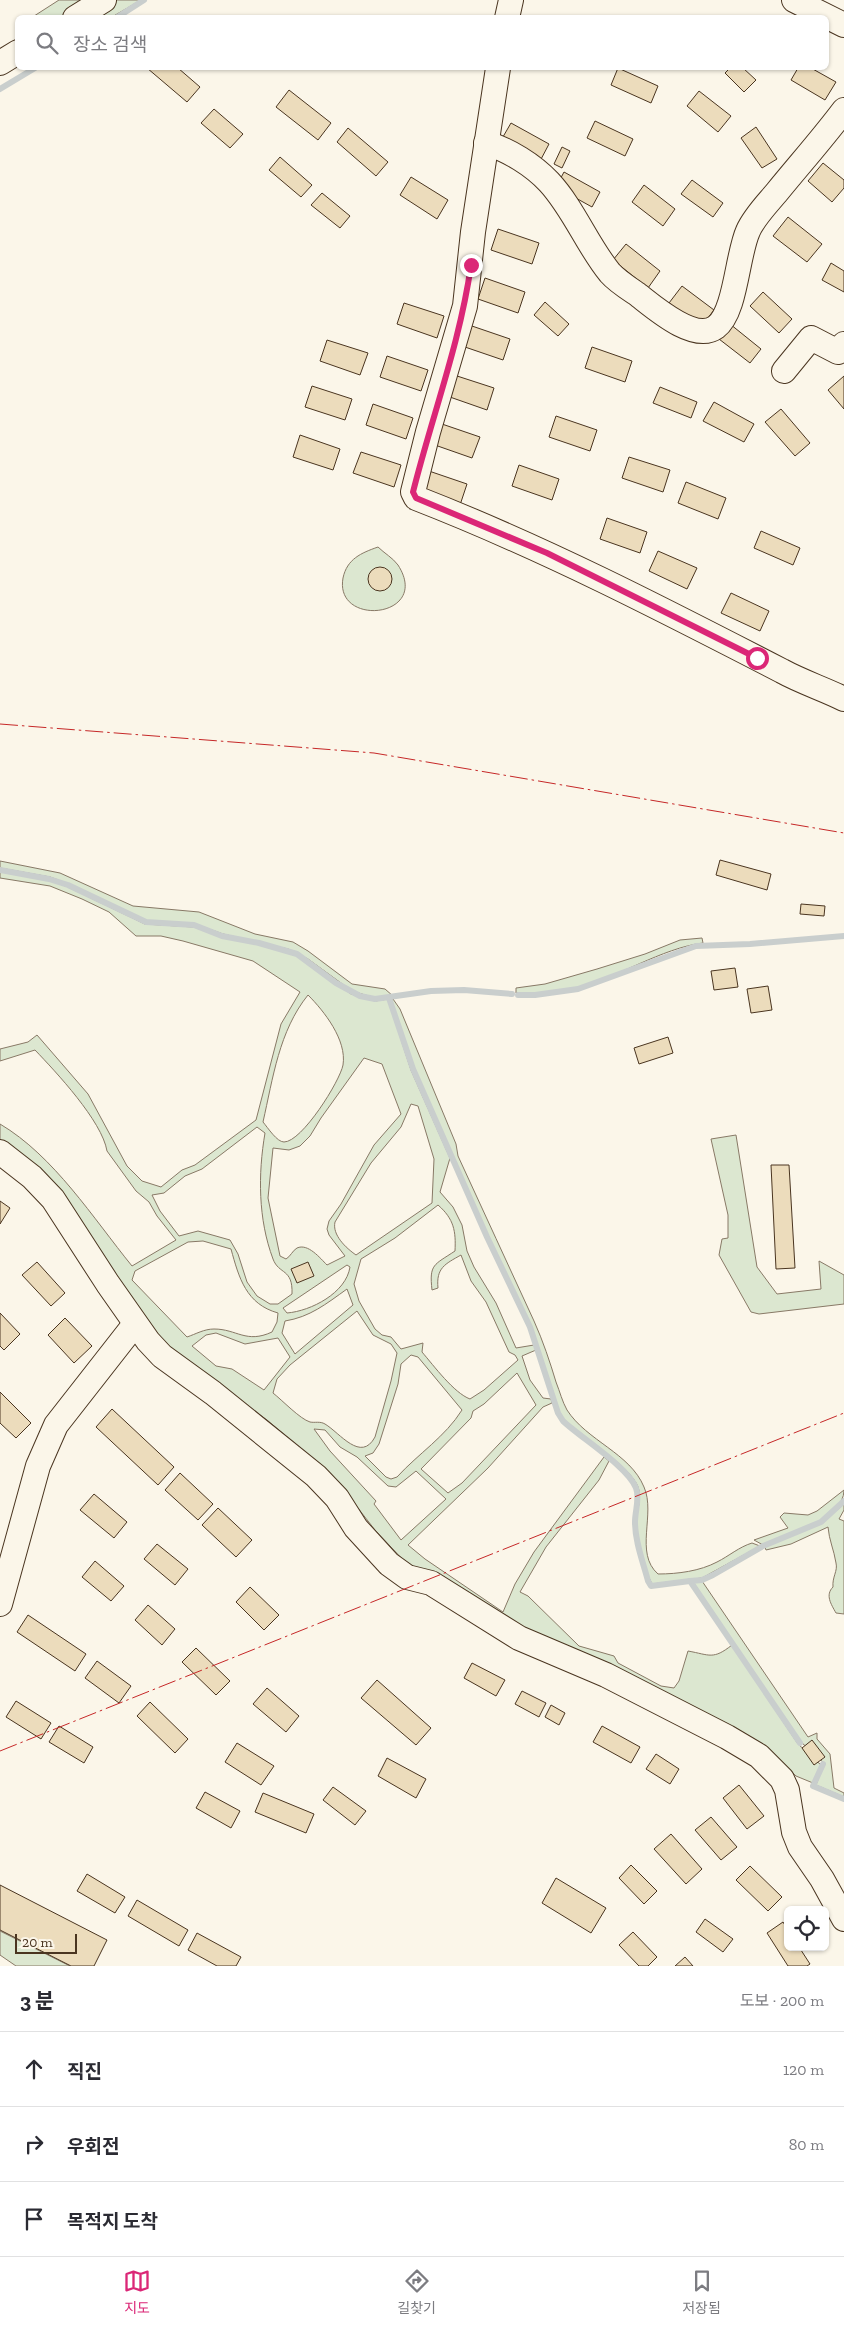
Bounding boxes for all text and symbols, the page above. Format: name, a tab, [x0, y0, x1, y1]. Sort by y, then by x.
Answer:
search box	[15, 15, 829, 70]
icon: search	[33, 29, 61, 57]
text: 장소 검색	[73, 33, 147, 56]
route end	[460, 254, 483, 277]
route start	[746, 647, 769, 670]
map controls	[784, 1906, 829, 1951]
button: locate	[784, 1906, 829, 1951]
scale bar	[15, 1931, 78, 1954]
text: 20 m	[22, 1934, 53, 1951]
text: 3 분	[20, 1988, 54, 2013]
text: 도보 · 200 m	[740, 1991, 824, 2010]
icon: ahead	[20, 2055, 48, 2083]
text: 직진	[67, 2060, 102, 2083]
text: 120 m	[783, 2060, 824, 2079]
icon: right	[20, 2130, 48, 2158]
text: 우회전	[67, 2135, 119, 2158]
text: 80 m	[789, 2135, 824, 2154]
icon: arrive	[20, 2205, 48, 2233]
text: 목적지 도착	[67, 2210, 158, 2233]
tab: 지도	[123, 2267, 151, 2317]
tab: 길찾기	[397, 2267, 436, 2317]
tab: 저장됨	[682, 2267, 721, 2317]

